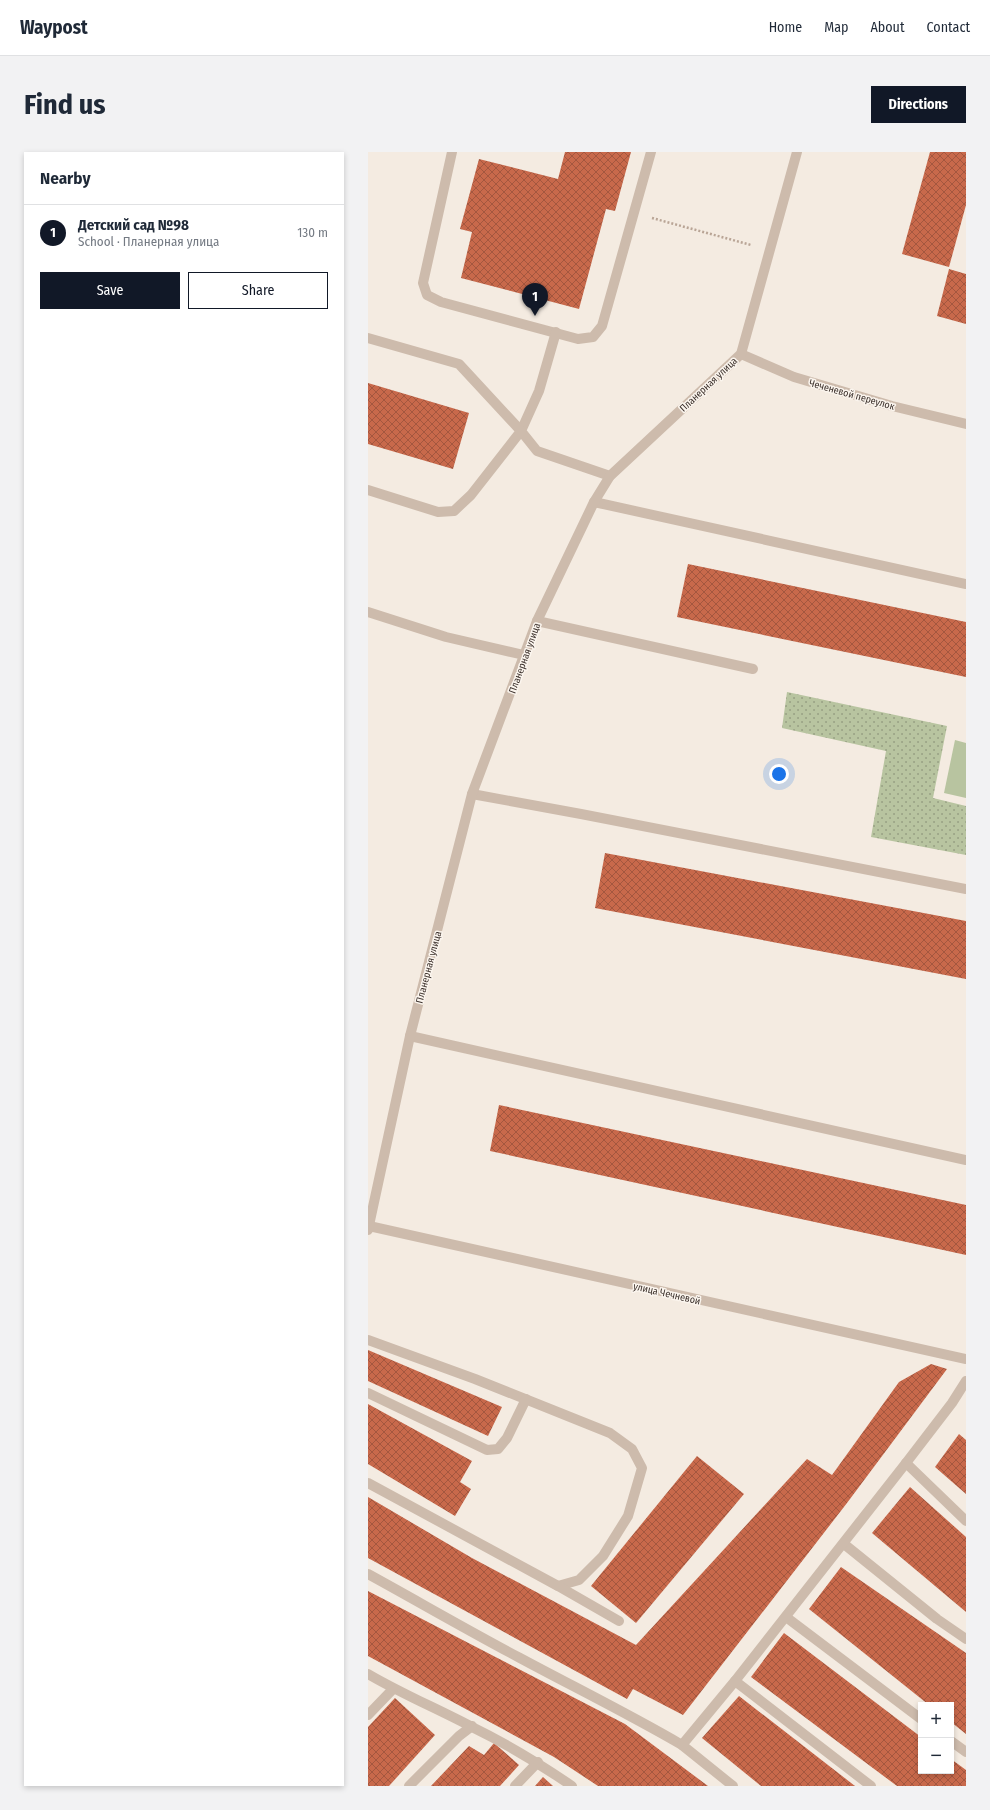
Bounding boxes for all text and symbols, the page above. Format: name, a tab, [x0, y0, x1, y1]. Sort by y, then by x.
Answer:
text: Waypost	[20, 16, 88, 39]
text: Home	[769, 19, 802, 36]
text: Map	[824, 19, 848, 36]
text: About	[870, 19, 905, 36]
text: Contact	[927, 19, 970, 36]
button: Directions	[871, 86, 966, 123]
text: Find us	[24, 88, 106, 121]
text: Nearby	[40, 168, 91, 189]
text: Детский сад №98	[78, 216, 189, 234]
text: 1	[50, 225, 56, 240]
text: 130 m	[297, 225, 328, 240]
text: School · Планерная улица	[78, 234, 219, 249]
button: Save	[40, 272, 180, 309]
button: Share	[188, 272, 328, 309]
pin: 1	[522, 283, 548, 316]
street label: Планерная улица	[677, 355, 740, 414]
street label: Чеченевой переулок	[808, 377, 896, 413]
street label: Планерная улица	[507, 621, 543, 695]
your location	[769, 764, 789, 784]
street label: Планерная улица	[414, 930, 444, 1005]
street label: улица Чечневой	[632, 1280, 702, 1308]
map controls	[918, 1702, 954, 1774]
button: +	[918, 1702, 954, 1738]
button: −	[918, 1738, 954, 1774]

